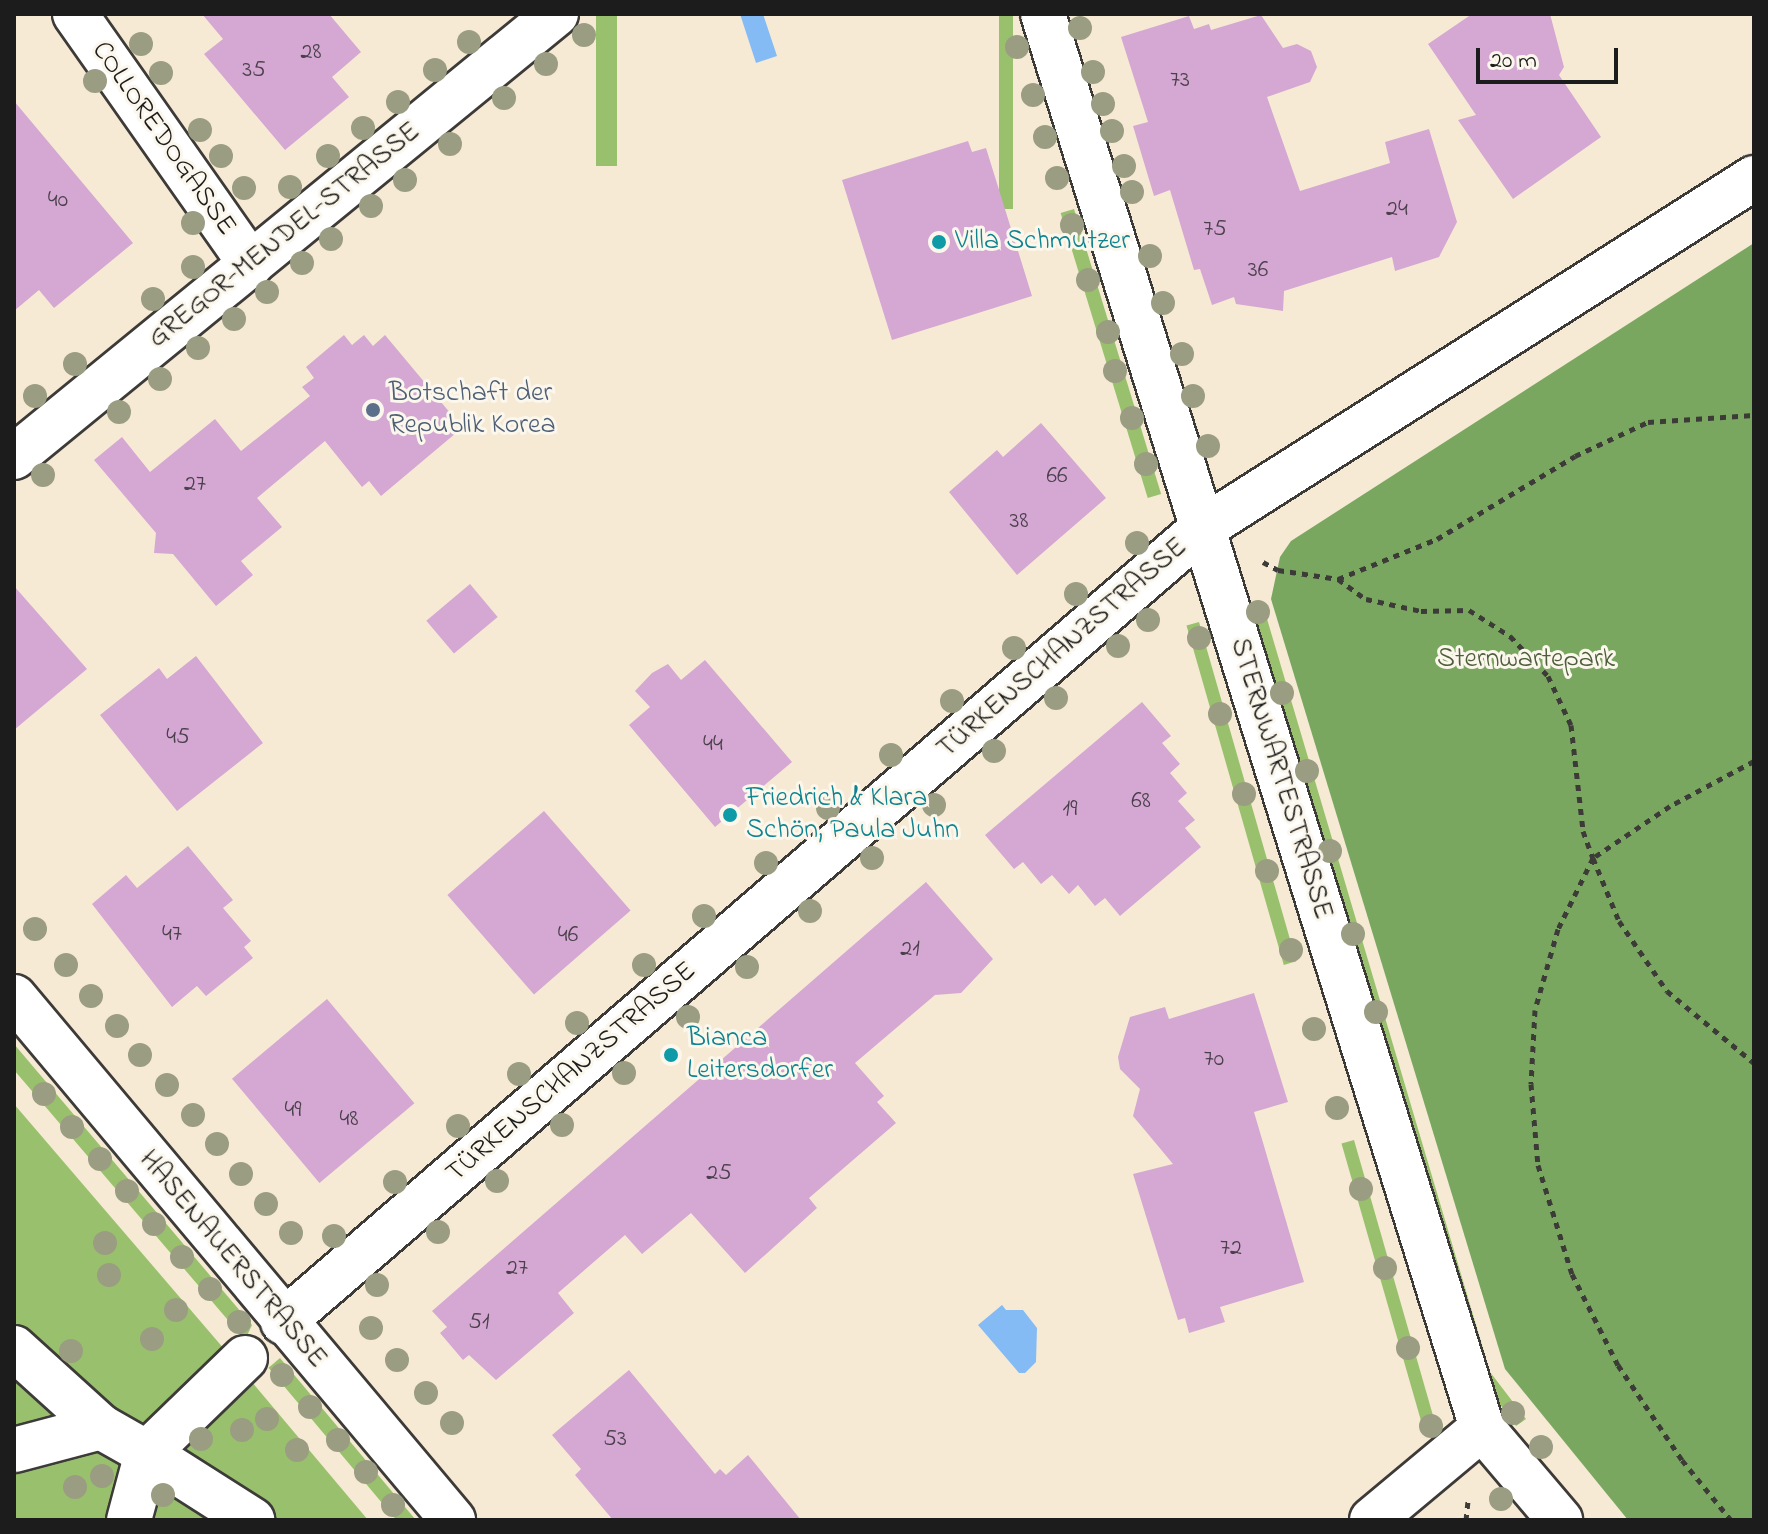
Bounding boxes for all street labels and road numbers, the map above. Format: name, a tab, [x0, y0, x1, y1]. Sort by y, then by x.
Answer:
street label: COLLOREDOGASSE	[83, 35, 243, 243]
street label: GREGOR-MENDEL-STRASSE	[142, 116, 428, 356]
street label: TÜRKENSCHANZSTRASSE	[931, 531, 1195, 767]
street label: STERNWARTESTRASSE	[1221, 634, 1339, 924]
street label: TÜRKENSCHANZSTRASSE	[440, 955, 704, 1191]
street label: HASENAUERSTRASSE	[131, 1144, 333, 1376]

